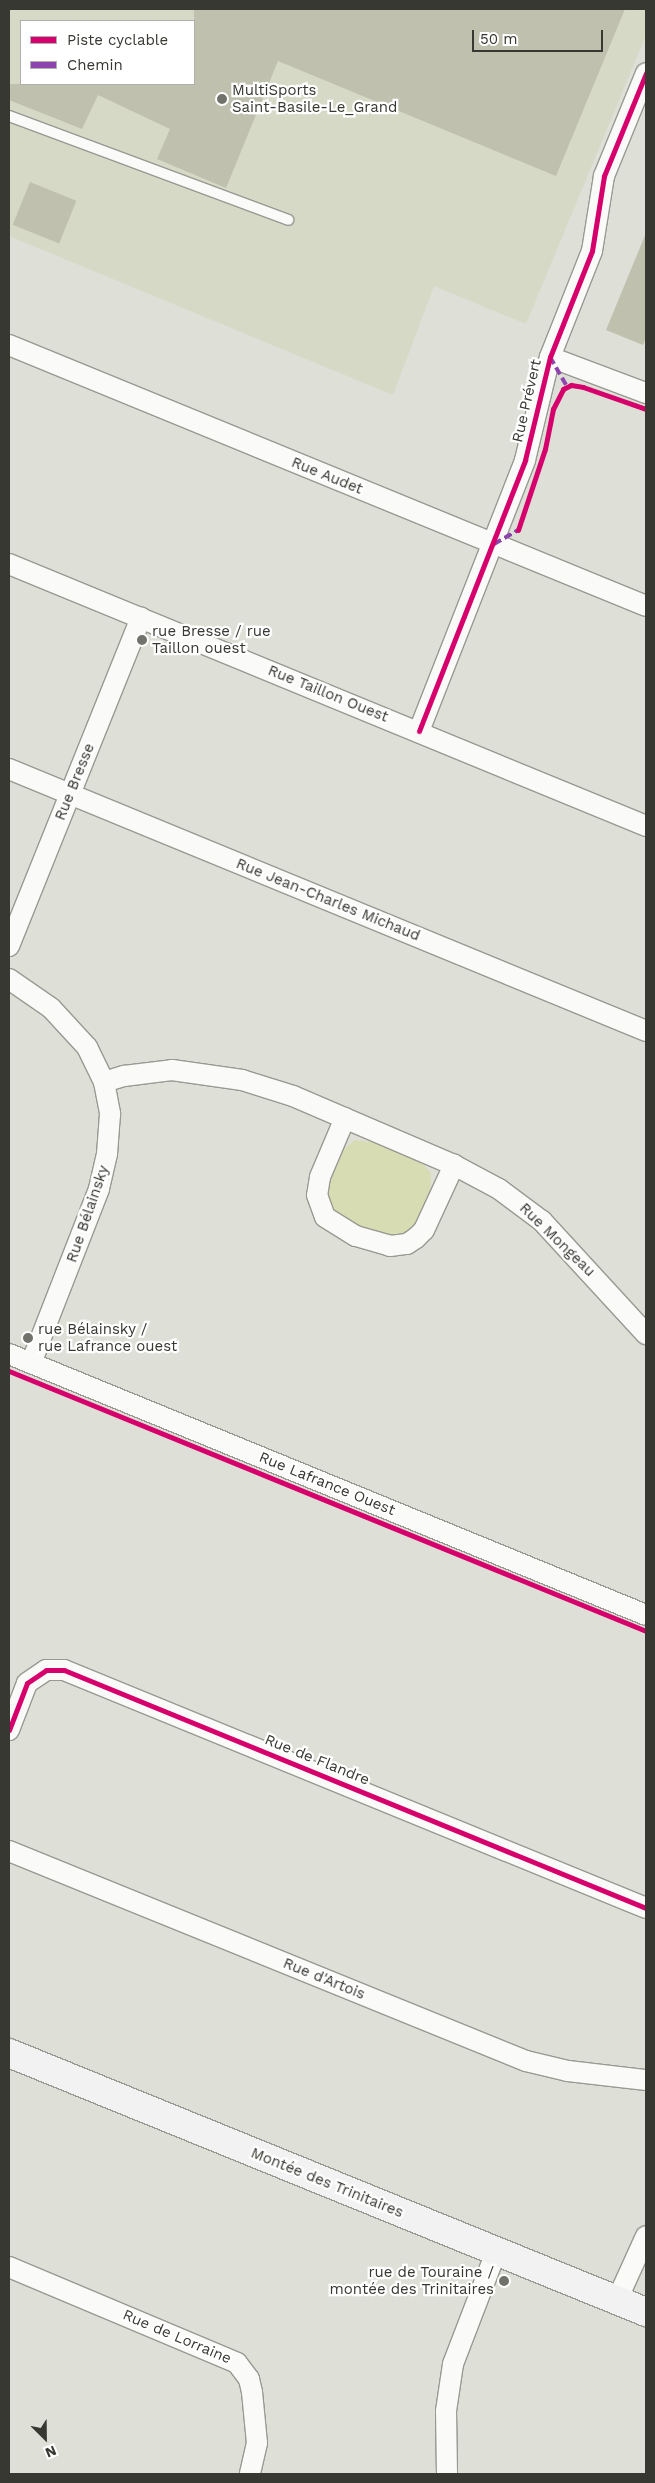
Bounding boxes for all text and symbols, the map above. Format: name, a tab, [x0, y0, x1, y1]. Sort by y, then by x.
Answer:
legend	[20, 20, 195, 85]
scale bar	[475, 20, 606, 52]
text: 50 m	[480, 30, 517, 48]
text: Piste cyclable	[67, 31, 168, 49]
text: Chemin	[67, 56, 123, 74]
place label: MultiSports Saint-Basile-Le_Grand	[232, 81, 397, 116]
marker: MultiSports Saint-Basile-Le_Grand	[216, 93, 228, 105]
street label: Rue Prévert	[509, 358, 545, 444]
street label: Rue Audet	[288, 453, 366, 499]
place label: rue Bresse / rue Taillon ouest	[152, 622, 271, 657]
marker: rue Bresse / rue Taillon ouest	[136, 634, 148, 646]
street label: Rue Taillon Ouest	[265, 662, 391, 726]
street label: Rue Bresse	[51, 741, 99, 823]
street label: Rue Jean-Charles Michaud	[233, 855, 423, 945]
street label: Rue Bélainsky	[63, 1163, 113, 1265]
street label: Rue Mongeau	[515, 1199, 599, 1281]
place label: rue Bélainsky / rue Lafrance ouest	[38, 1320, 177, 1355]
marker: rue Bélainsky / rue Lafrance ouest	[22, 1332, 34, 1344]
street label: Rue Lafrance Ouest	[256, 1448, 398, 1520]
street label: Rue de Flandre	[262, 1731, 372, 1789]
street label: Rue d'Artois	[280, 1954, 368, 2004]
street label: Montée des Trinitaires	[248, 2144, 406, 2222]
place label: rue de Touraine / montée des Trinitaires	[329, 2263, 494, 2298]
marker: rue de Touraine / montée des Trinitaires	[498, 2275, 510, 2287]
street label: Rue de Lorraine	[120, 2306, 234, 2368]
north arrow	[20, 2413, 70, 2463]
text: N	[43, 2442, 59, 2461]

